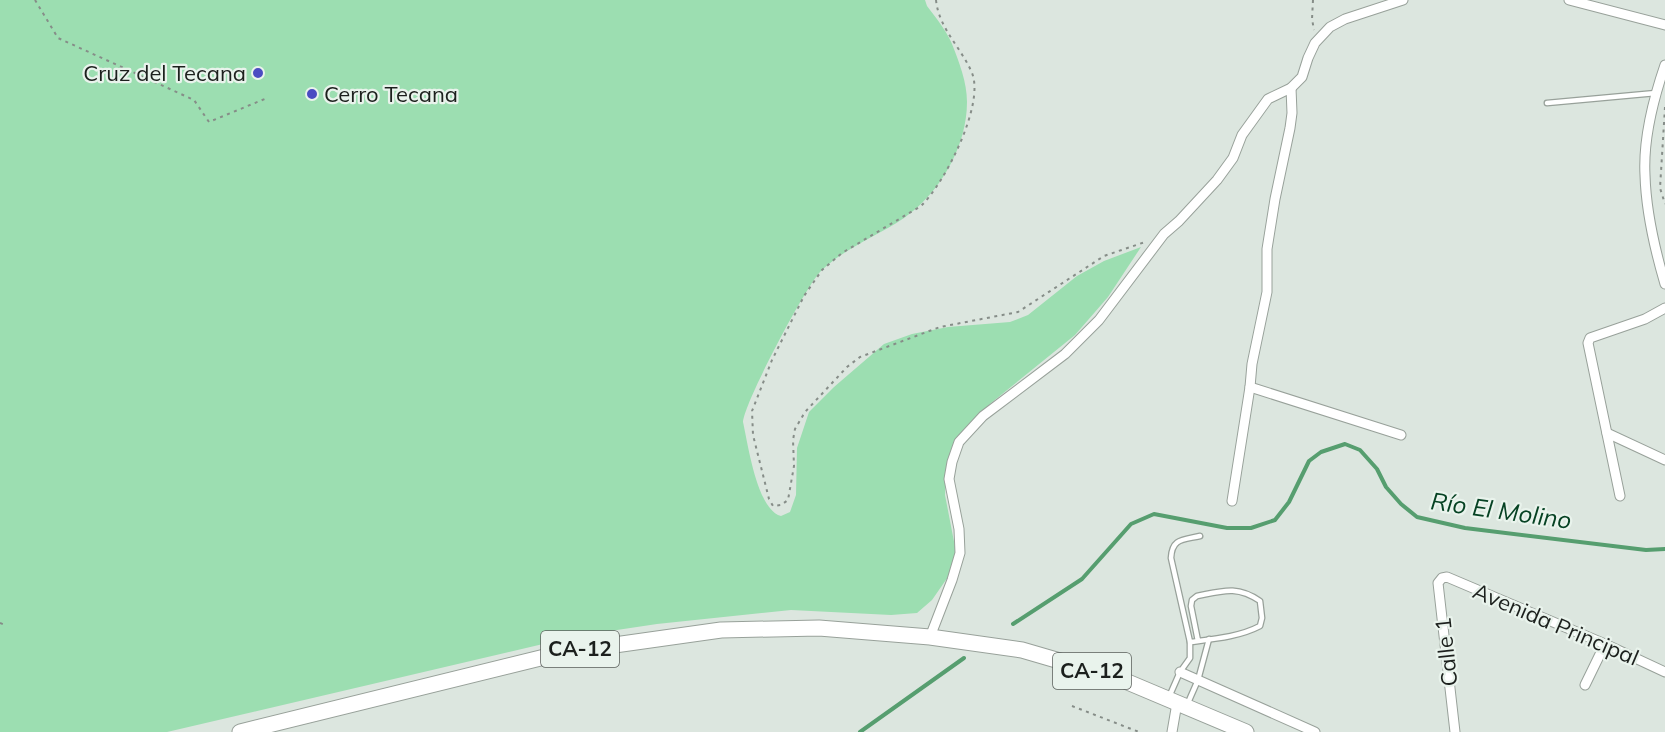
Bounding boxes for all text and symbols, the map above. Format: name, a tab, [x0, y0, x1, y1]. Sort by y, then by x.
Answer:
place label: Cruz del Tecana	[83, 59, 246, 87]
marker: Cruz del Tecana	[251, 66, 265, 80]
place label: Cerro Tecana	[324, 80, 458, 108]
marker: Cerro Tecana	[305, 87, 319, 101]
water label: Río El Molino	[1429, 485, 1573, 535]
street label: Avenida Principal	[1469, 576, 1643, 672]
street label: Calle 1	[1428, 616, 1464, 688]
road number: CA-12	[541, 631, 619, 667]
road number: CA-12	[1053, 653, 1131, 689]

